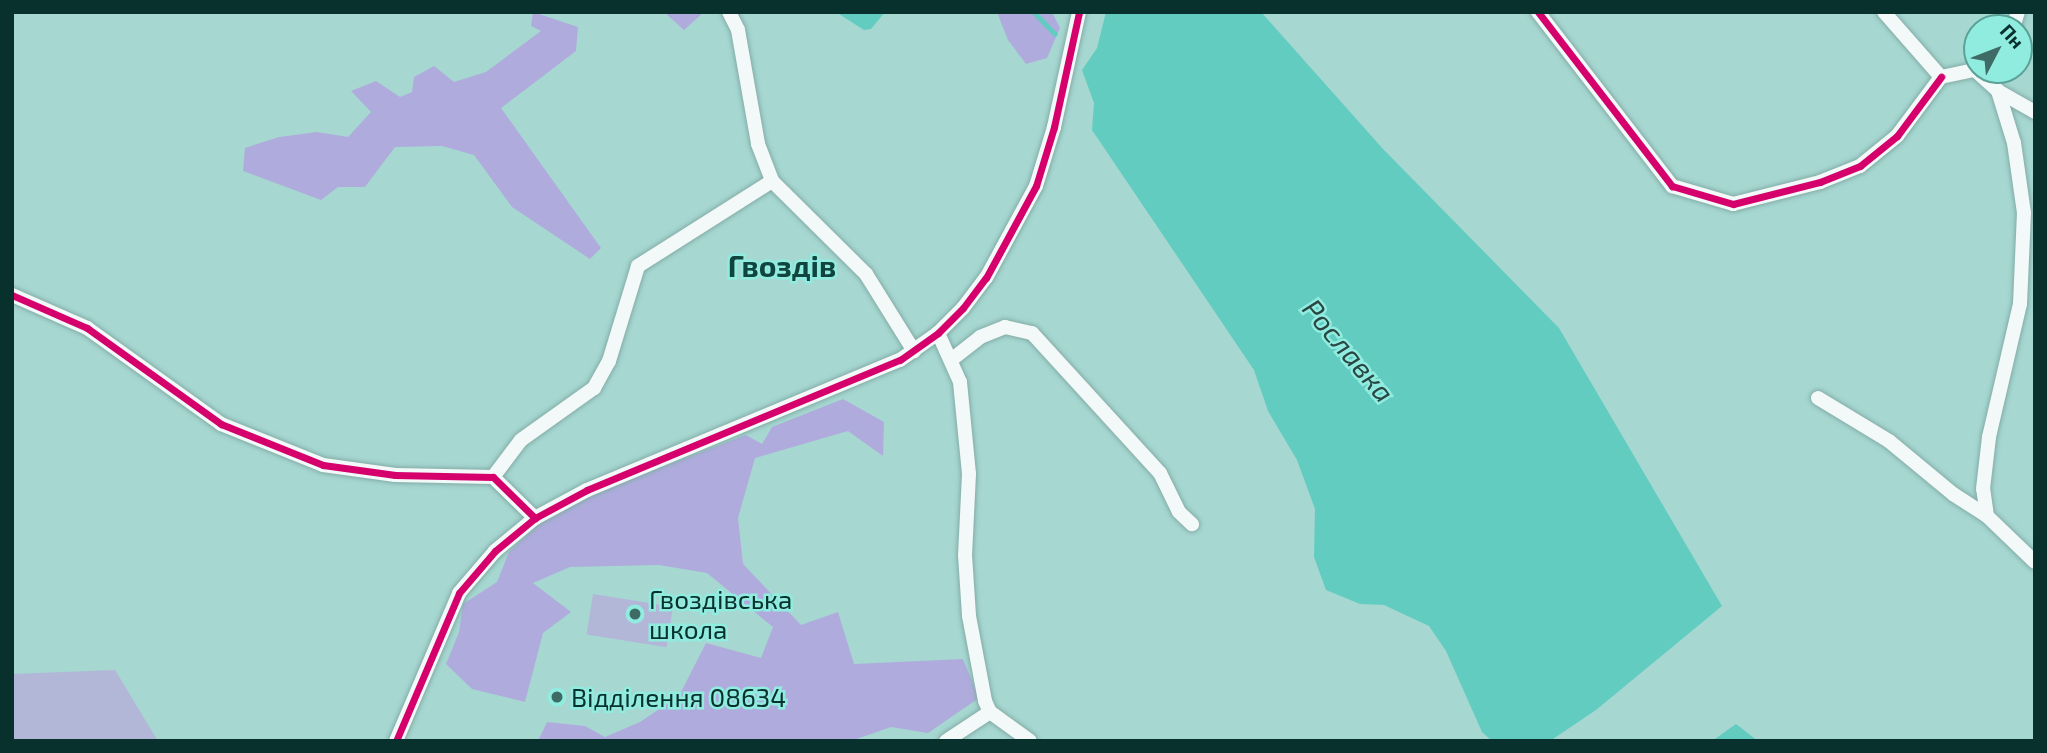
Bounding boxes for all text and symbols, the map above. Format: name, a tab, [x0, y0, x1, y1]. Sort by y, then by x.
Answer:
north arrow	[1963, 14, 2033, 84]
text: Пн	[1996, 19, 2029, 53]
district label: Гвоздів	[728, 247, 836, 283]
water label: Рославка	[1296, 292, 1402, 408]
place label: Гвоздівська школа	[649, 583, 792, 644]
marker: Гвоздівська школа	[627, 606, 643, 622]
place label: Відділення 08634	[571, 681, 786, 713]
marker: Відділення 08634	[549, 689, 565, 705]

